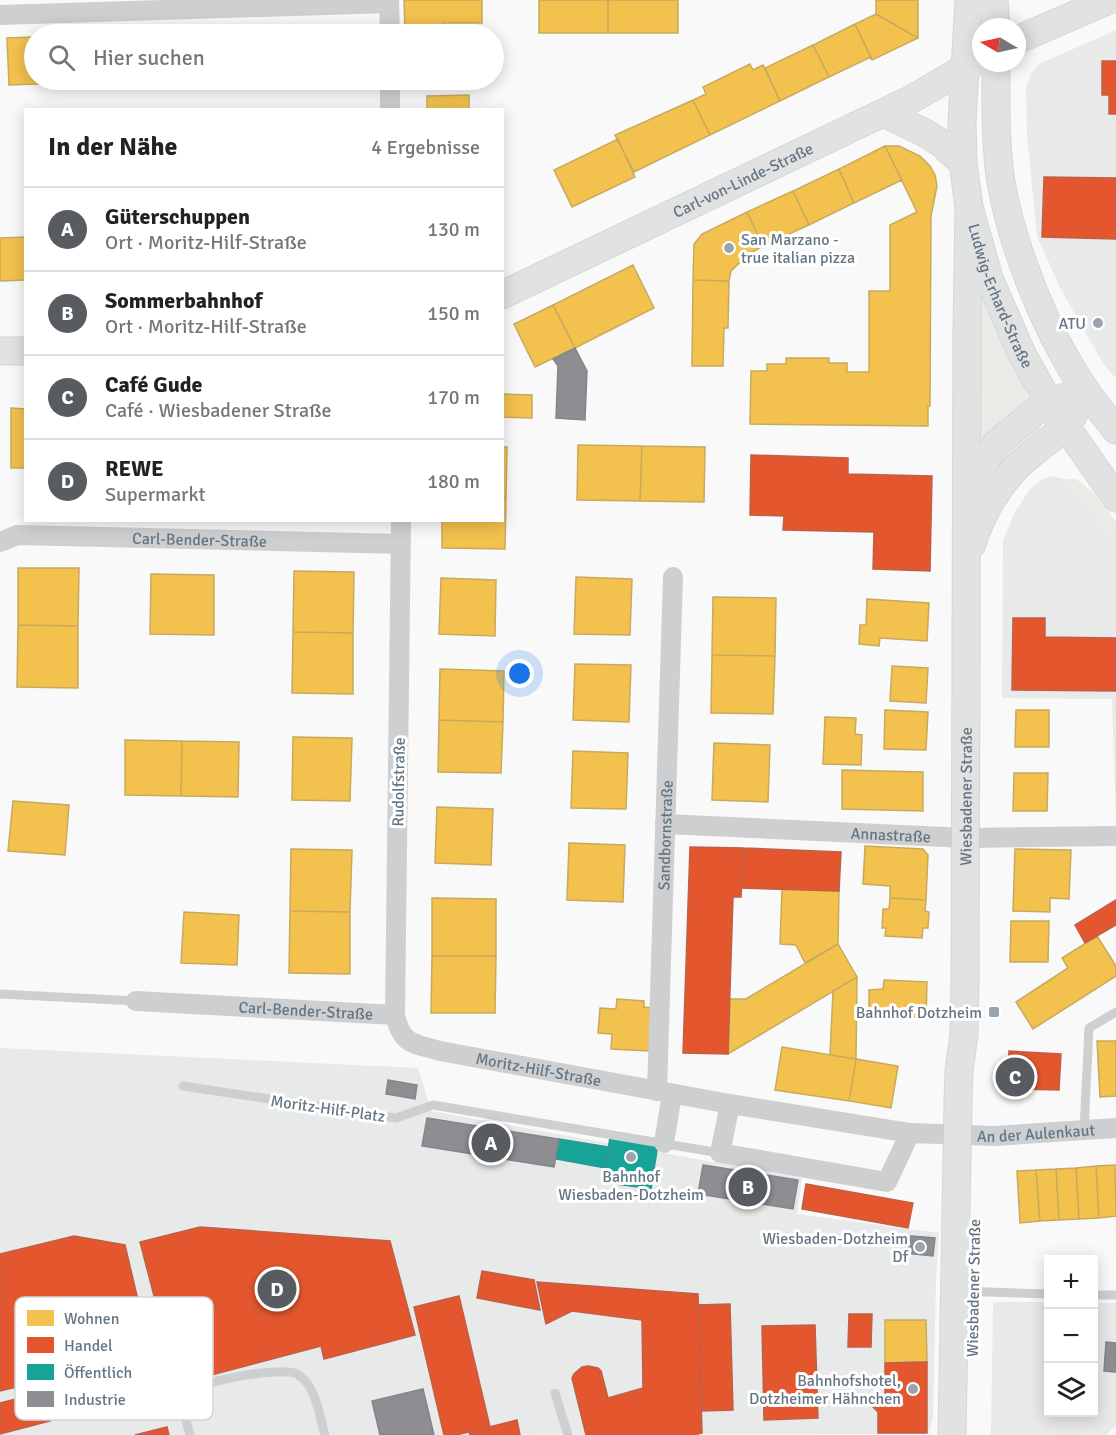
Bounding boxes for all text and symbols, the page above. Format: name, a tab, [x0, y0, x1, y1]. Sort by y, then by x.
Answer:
north arrow	[972, 18, 1026, 72]
search box	[24, 24, 504, 90]
icon: search	[45, 41, 78, 74]
text: Hier suchen	[93, 44, 205, 71]
text: In der Nähe	[48, 131, 178, 163]
text: 4 Ergebnisse	[371, 135, 480, 160]
street label: Carl-von-Linde-Straße	[670, 139, 817, 223]
text: Güterschuppen	[105, 203, 250, 230]
text: A	[61, 217, 74, 242]
text: 130 m	[427, 217, 480, 242]
street label: Ludwig-Erhard-Straße	[963, 222, 1037, 372]
text: Ort · Moritz-Hilf-Straße	[105, 230, 307, 255]
place label: San Marzano - true italian pizza	[741, 230, 855, 268]
marker: San Marzano - true italian pizza	[722, 241, 736, 255]
text: Sommerbahnhof	[105, 287, 262, 314]
text: B	[61, 301, 74, 326]
text: 150 m	[427, 301, 480, 326]
text: Ort · Moritz-Hilf-Straße	[105, 314, 307, 339]
place label: ATU	[1059, 314, 1086, 334]
marker: ATU	[1091, 316, 1105, 330]
text: Café Gude	[105, 371, 203, 398]
text: C	[61, 385, 74, 410]
text: 170 m	[427, 385, 480, 410]
text: Café · Wiesbadener Straße	[105, 398, 332, 423]
text: REWE	[105, 455, 164, 482]
text: D	[61, 469, 74, 494]
text: 180 m	[427, 469, 480, 494]
text: Supermarkt	[105, 482, 206, 507]
street label: Carl-Bender-Straße	[132, 529, 267, 552]
your location	[505, 659, 534, 688]
street label: Wiesbadener Straße	[956, 727, 977, 866]
street label: Rudolfstraße	[388, 737, 410, 827]
street label: Sandbornstraße	[654, 780, 678, 891]
street label: Annastraße	[850, 824, 931, 847]
street label: Carl-Bender-Straße	[238, 998, 373, 1025]
place label: Bahnhof Dotzheim	[856, 1003, 982, 1023]
marker: Bahnhof Dotzheim	[987, 1005, 1001, 1019]
street label: Moritz-Hilf-Straße	[474, 1049, 603, 1091]
pin: C	[996, 1054, 1034, 1100]
street label: Moritz-Hilf-Platz	[269, 1091, 386, 1127]
pin: A	[472, 1120, 510, 1166]
street label: An der Aulenkaut	[977, 1120, 1096, 1147]
marker: Bahnhof Wiesbaden-Dotzheim	[624, 1150, 638, 1164]
pin: B	[728, 1164, 768, 1210]
place label: Bahnhof Wiesbaden-Dotzheim	[558, 1167, 704, 1205]
street label: Wiesbadener Straße	[963, 1219, 985, 1357]
place label: Wiesbaden-Dotzheim Df	[762, 1229, 909, 1267]
marker: Wiesbaden-Dotzheim Df	[913, 1240, 927, 1254]
map controls	[1044, 1255, 1098, 1417]
button: +	[1044, 1255, 1098, 1309]
pin: D	[258, 1266, 296, 1312]
legend	[15, 1297, 213, 1420]
text: Wohnen	[64, 1309, 119, 1329]
button: −	[1044, 1309, 1098, 1363]
text: Handel	[64, 1336, 113, 1356]
text: Öffentlich	[64, 1363, 132, 1383]
button: layers	[1044, 1363, 1098, 1417]
place label: Bahnhofshotel, Dotzheimer Hähnchen	[749, 1371, 901, 1409]
marker: Bahnhofshotel, Dotzheimer Hähnchen	[906, 1382, 920, 1396]
text: Industrie	[64, 1390, 126, 1410]

